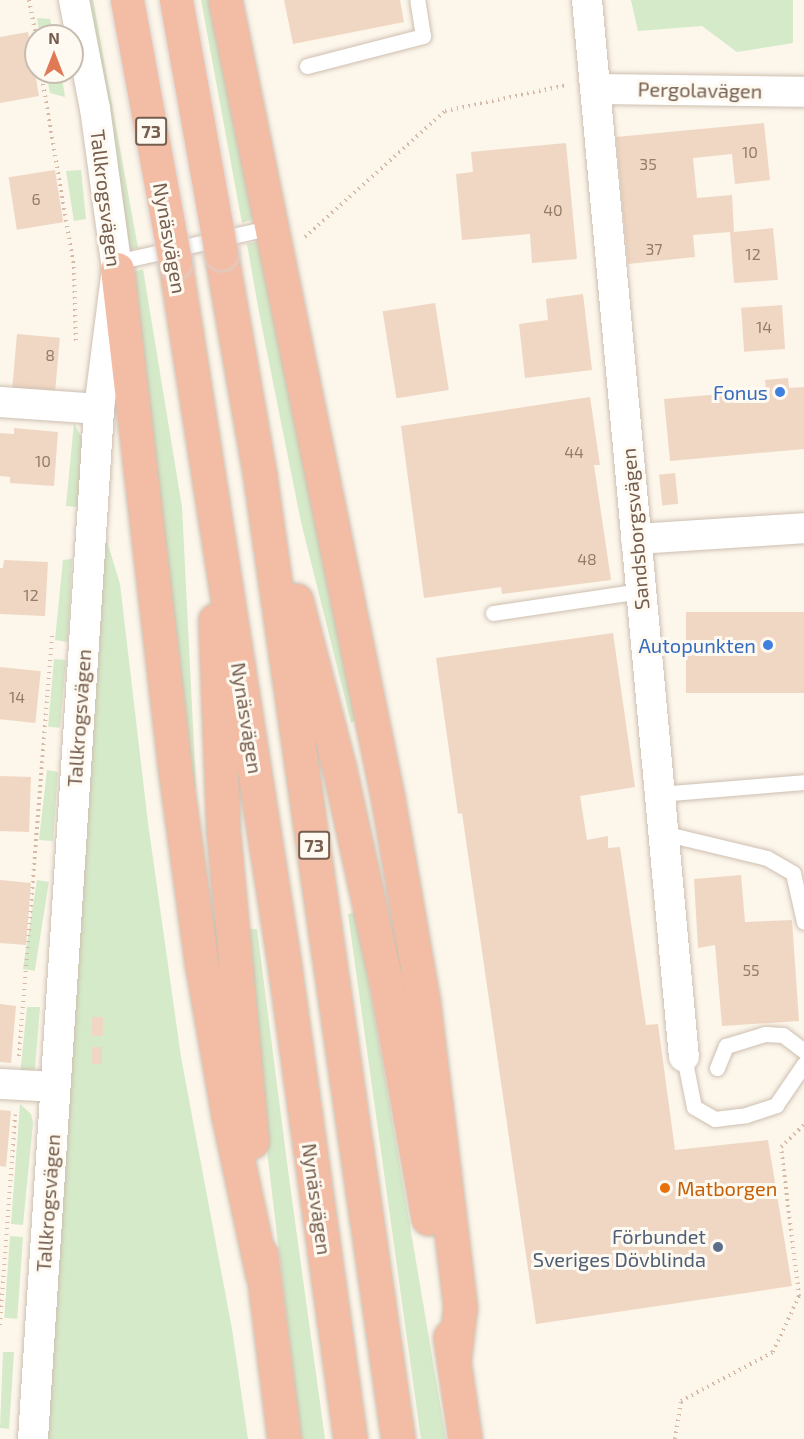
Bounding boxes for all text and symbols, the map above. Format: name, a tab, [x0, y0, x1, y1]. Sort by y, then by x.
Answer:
north arrow	[24, 24, 84, 84]
text: N	[48, 28, 60, 47]
street label: Pergolavägen	[637, 77, 763, 103]
road number: 73	[134, 116, 168, 146]
street label: Tallkrogsvägen	[86, 128, 126, 268]
house number: 10	[742, 142, 758, 162]
house number: 35	[639, 154, 657, 174]
street label: Nynäsvägen	[148, 181, 192, 295]
house number: 6	[31, 189, 41, 209]
house number: 40	[543, 200, 563, 220]
house number: 37	[645, 239, 663, 259]
house number: 12	[745, 244, 761, 264]
house number: 14	[756, 317, 772, 337]
house number: 8	[45, 345, 55, 365]
place label: Fonus	[713, 380, 768, 404]
marker: Fonus	[773, 385, 787, 399]
house number: 44	[564, 442, 584, 462]
street label: Sandsborgsvägen	[616, 447, 654, 611]
house number: 10	[35, 451, 51, 471]
house number: 48	[577, 549, 597, 569]
house number: 12	[23, 585, 39, 605]
place label: Autopunkten	[638, 633, 756, 657]
marker: Autopunkten	[761, 638, 775, 652]
street label: Tallkrogsvägen	[62, 648, 96, 788]
street label: Nynäsvägen	[226, 661, 268, 775]
house number: 14	[9, 687, 25, 707]
road number: 73	[298, 830, 330, 860]
house number: 55	[742, 960, 760, 980]
street label: Tallkrogsvägen	[31, 1133, 65, 1273]
street label: Nynäsvägen	[297, 1142, 337, 1256]
place label: Matborgen	[677, 1176, 777, 1200]
marker: Matborgen	[658, 1181, 672, 1195]
place label: Förbundet Sveriges Dövblinda	[533, 1224, 706, 1271]
marker: Förbundet Sveriges Dövblinda	[711, 1240, 725, 1254]

